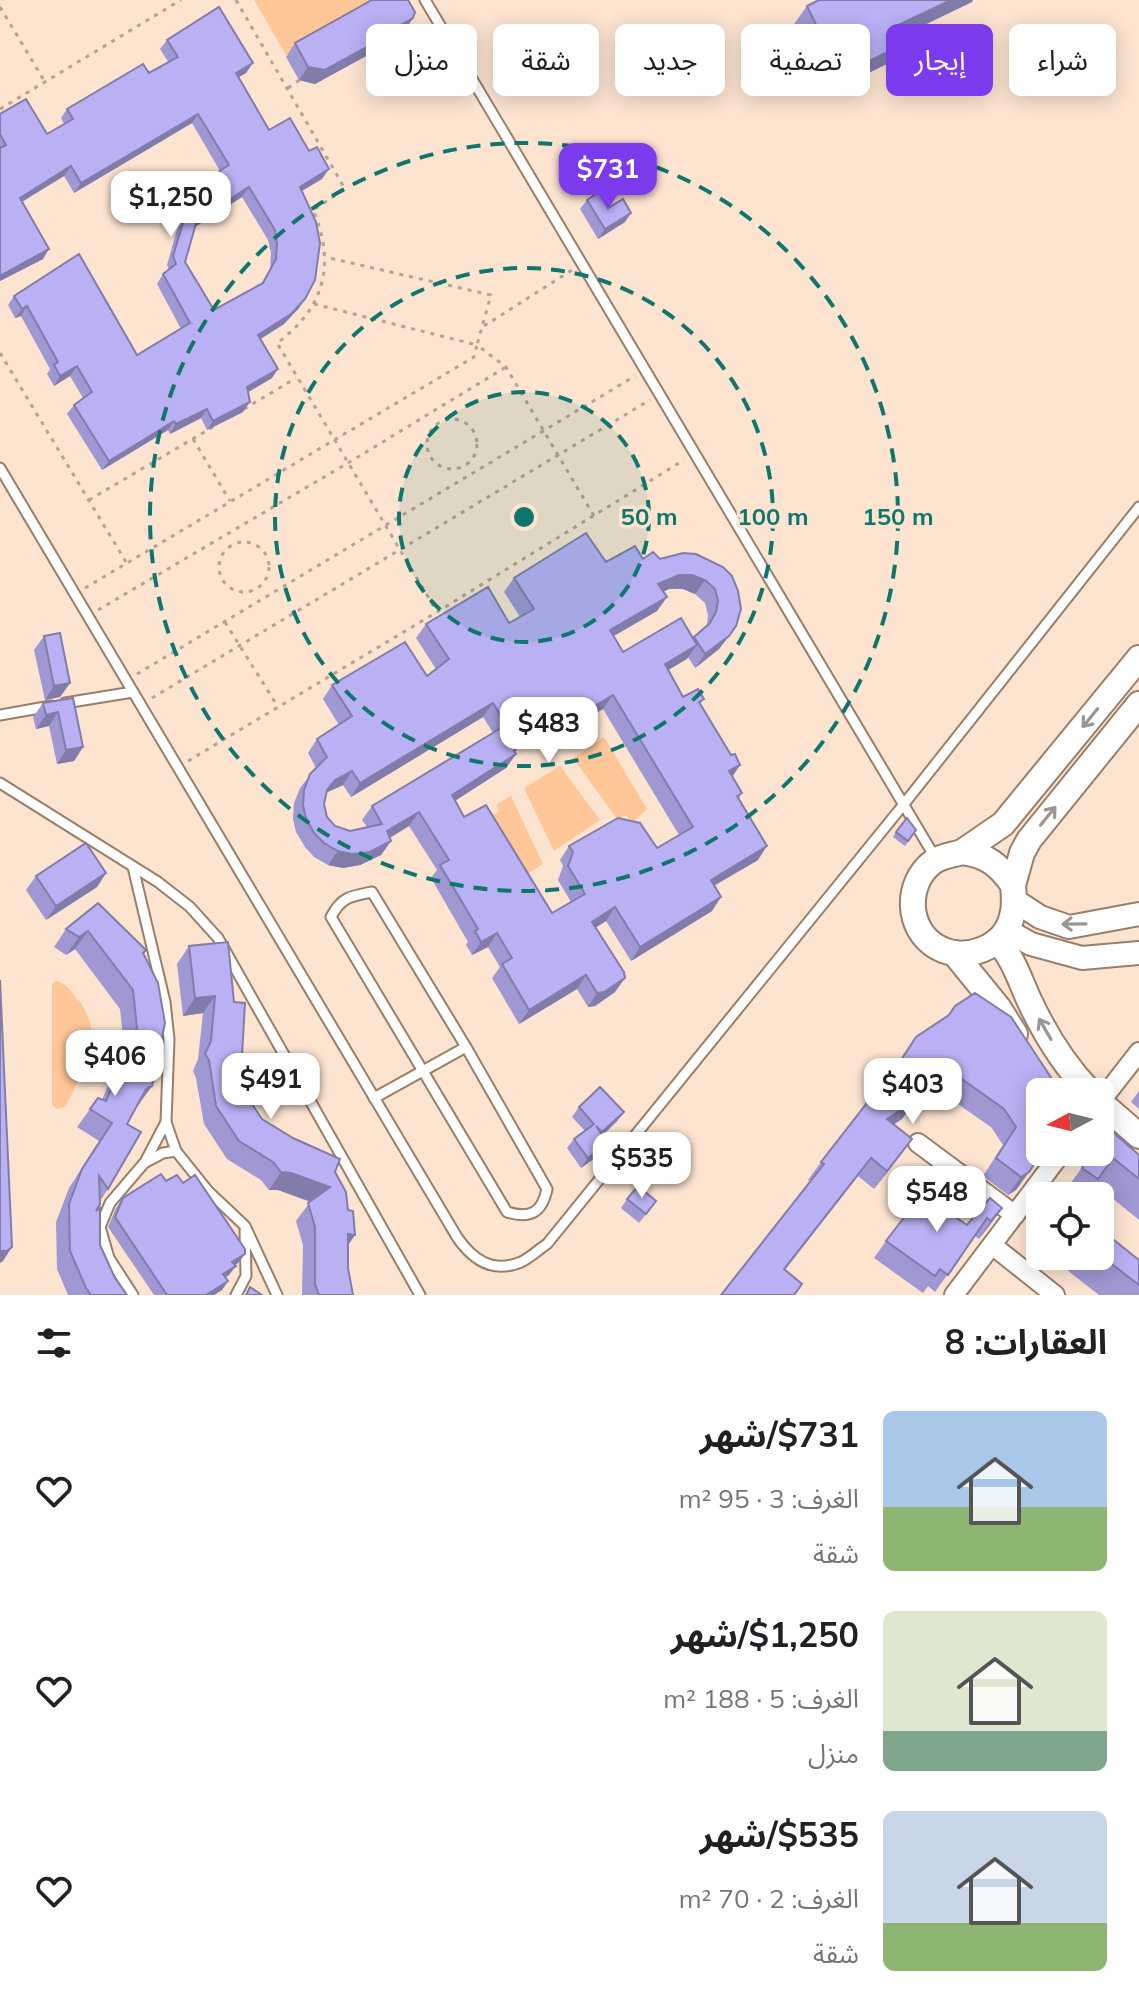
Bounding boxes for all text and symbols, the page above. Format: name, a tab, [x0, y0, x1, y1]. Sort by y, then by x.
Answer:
chip: منزل	[366, 24, 477, 96]
chip: شقة	[493, 24, 599, 96]
chip: جديد	[615, 24, 725, 96]
chip: تصفية	[741, 24, 870, 96]
chip: إيجار	[886, 24, 993, 96]
chip: شراء	[1009, 24, 1116, 96]
pin: $731	[561, 143, 655, 211]
text: $731	[577, 152, 639, 185]
pin: $1,250	[106, 171, 236, 239]
text: $1,250	[129, 180, 213, 213]
text: 50 m	[621, 501, 677, 531]
text: 100 m	[737, 501, 809, 531]
text: 150 m	[862, 501, 934, 531]
centre of rings	[510, 503, 538, 531]
pin: $483	[502, 697, 596, 765]
text: $483	[518, 706, 580, 739]
one-way arrow	[1081, 707, 1098, 728]
one-way arrow	[1039, 807, 1057, 827]
one-way arrow	[1061, 916, 1087, 931]
one-way arrow	[1037, 1018, 1053, 1041]
pin: $406	[68, 1030, 162, 1098]
text: $406	[84, 1039, 146, 1072]
pin: $491	[224, 1053, 318, 1121]
pin: $403	[866, 1058, 960, 1126]
text: $491	[240, 1062, 302, 1095]
text: $403	[882, 1067, 944, 1100]
north arrow	[1026, 1078, 1114, 1166]
map controls	[1026, 1078, 1114, 1270]
pin: $535	[595, 1132, 689, 1200]
text: $535	[611, 1141, 673, 1174]
pin: $548	[890, 1166, 984, 1234]
text: $548	[906, 1175, 968, 1208]
button: locate	[1026, 1182, 1114, 1270]
text: العقارات: 8	[945, 1320, 1107, 1363]
icon: filters	[32, 1321, 76, 1365]
text: $731/شهر	[700, 1413, 859, 1456]
icon: home	[947, 1443, 1043, 1539]
icon: heart	[32, 1469, 76, 1513]
text: الغرف: 3 · 95 m²	[679, 1482, 859, 1515]
text: شقة	[813, 1537, 859, 1570]
text: $1,250/شهر	[671, 1613, 859, 1656]
icon: home	[947, 1643, 1043, 1739]
icon: heart	[32, 1669, 76, 1713]
text: الغرف: 5 · 188 m²	[663, 1682, 859, 1715]
text: منزل	[808, 1737, 859, 1770]
text: $535/شهر	[700, 1813, 859, 1856]
icon: home	[947, 1843, 1043, 1939]
icon: heart	[32, 1869, 76, 1913]
text: الغرف: 2 · 70 m²	[679, 1882, 859, 1915]
text: شقة	[813, 1937, 859, 1970]

